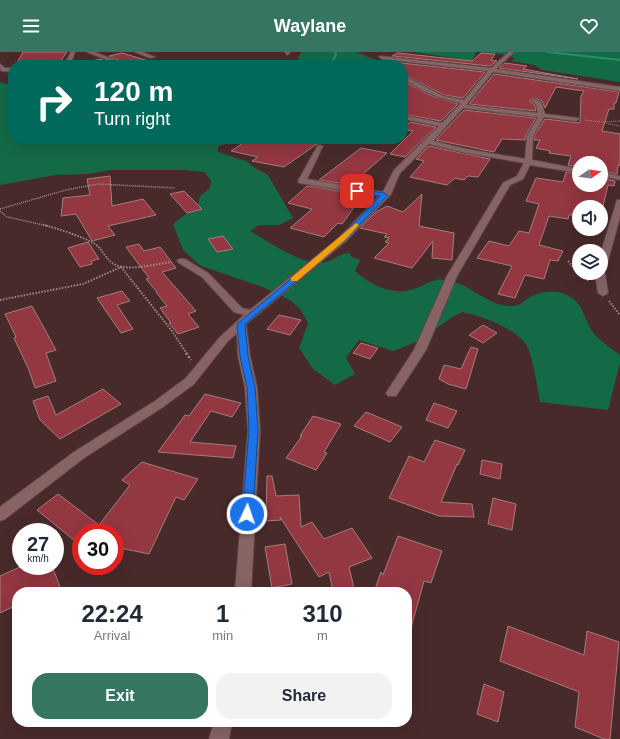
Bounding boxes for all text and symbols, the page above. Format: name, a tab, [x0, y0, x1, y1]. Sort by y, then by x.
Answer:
icon: menu	[20, 15, 42, 37]
icon: heart	[578, 15, 600, 37]
text: Waylane	[274, 16, 346, 36]
icon: right	[28, 76, 80, 128]
text: 120 m	[94, 76, 173, 107]
text: Turn right	[94, 109, 170, 129]
north arrow	[572, 156, 608, 192]
map controls	[572, 156, 608, 280]
pin	[340, 174, 374, 208]
icon: arrive	[346, 180, 368, 202]
button: sound	[572, 200, 608, 236]
button: layers	[572, 244, 608, 280]
position arrow	[226, 493, 268, 535]
speed limit sign: 30	[72, 523, 124, 575]
text: 27	[27, 533, 49, 555]
text: km/h	[27, 553, 49, 564]
text: 22:24	[81, 600, 143, 627]
text: 1	[216, 600, 229, 627]
text: 310	[303, 600, 343, 627]
text: Arrival	[94, 628, 131, 643]
text: min	[212, 628, 233, 643]
text: m	[317, 628, 328, 643]
button: Exit	[32, 673, 208, 719]
button: Share	[216, 673, 392, 719]

